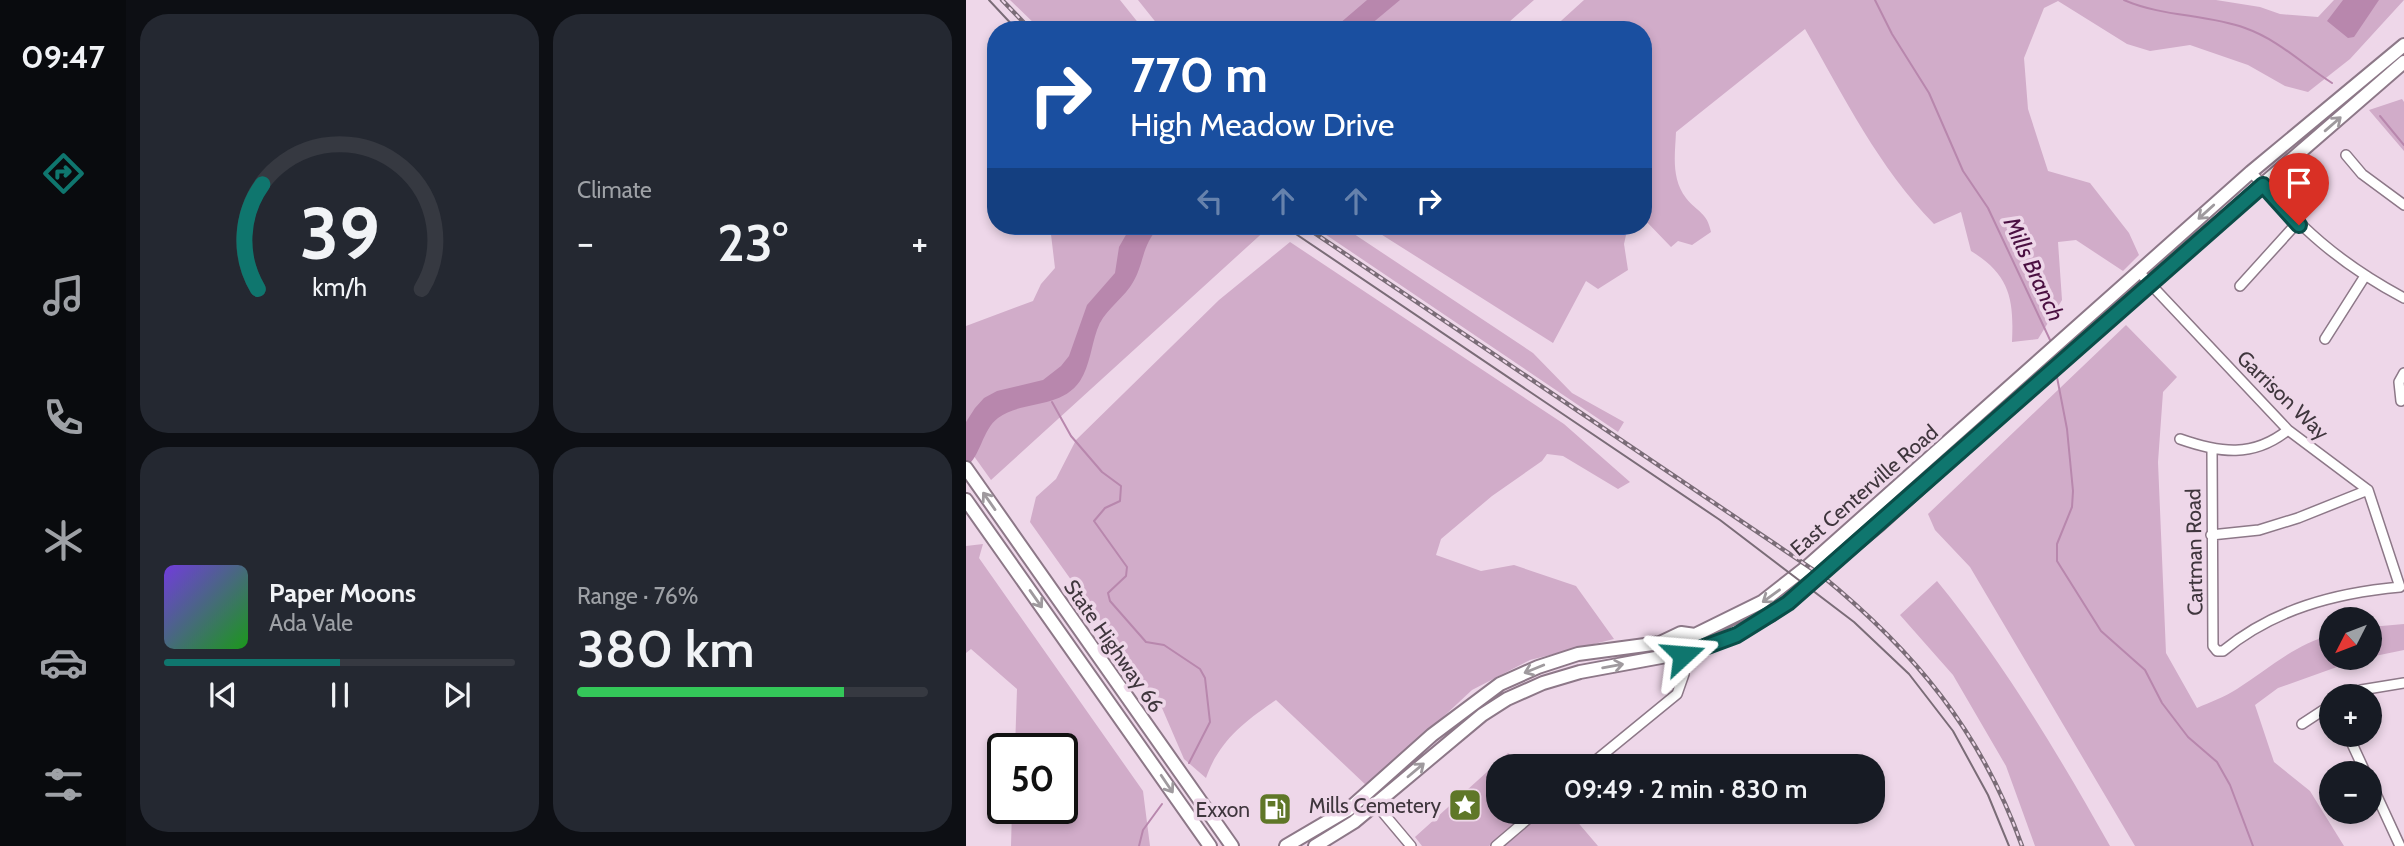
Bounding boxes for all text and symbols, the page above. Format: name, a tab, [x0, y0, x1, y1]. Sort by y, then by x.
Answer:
text: 09:47	[21, 37, 105, 76]
text: 770 m	[1130, 45, 1268, 104]
icon: right	[1015, 49, 1106, 140]
text: High Meadow Drive	[1130, 105, 1394, 144]
one-way arrow	[2323, 116, 2341, 132]
icon: directions	[39, 149, 88, 198]
pin	[2269, 153, 2329, 225]
icon: arrive	[2280, 164, 2318, 202]
text: Climate	[577, 176, 652, 204]
icon: left	[1191, 182, 1229, 220]
icon: ahead	[1264, 182, 1302, 220]
icon: ahead	[1337, 182, 1375, 220]
icon: right	[1410, 182, 1448, 220]
text: 39	[299, 190, 380, 278]
one-way arrow	[2198, 204, 2216, 220]
text: 23°	[717, 211, 788, 274]
water label: Mills Branch	[1997, 212, 2070, 326]
text: −	[577, 219, 594, 266]
text: +	[911, 219, 928, 266]
icon: music	[39, 271, 88, 320]
text: km/h	[312, 272, 367, 302]
street label: Garrison Way	[2232, 345, 2334, 445]
icon: phone	[39, 393, 88, 442]
street label: East Centerville Road	[1785, 419, 1943, 561]
street label: Cartman Road	[2180, 488, 2208, 616]
one-way arrow	[982, 492, 996, 511]
icon: climate	[39, 516, 88, 565]
street label: State Highway 66	[1059, 575, 1169, 717]
text: Paper Moons	[269, 577, 416, 609]
text: Range · 76%	[577, 582, 698, 610]
one-way arrow	[1762, 588, 1780, 603]
one-way arrow	[1029, 589, 1043, 608]
north arrow	[2319, 607, 2382, 670]
map controls	[2319, 607, 2382, 824]
text: Ada Vale	[269, 609, 353, 637]
text: 380 km	[577, 617, 755, 680]
position arrow	[1646, 618, 1720, 692]
icon: car	[39, 638, 88, 687]
one-way arrow	[1601, 659, 1624, 673]
one-way arrow	[1524, 664, 1545, 677]
icon: previous	[204, 676, 242, 714]
icon: pause	[321, 676, 359, 714]
icon: next	[438, 676, 476, 714]
button: +	[2319, 684, 2382, 747]
speed limit sign: 50	[987, 733, 1078, 824]
icon: filters	[39, 760, 88, 809]
button: −	[2319, 761, 2382, 824]
one-way arrow	[1407, 762, 1425, 778]
text: 09:49 · 2 min · 830 m	[1564, 773, 1807, 805]
one-way arrow	[1160, 774, 1174, 794]
place icon: Mills Cemetery	[1446, 786, 1484, 824]
fuel station icon: Exxon	[1256, 790, 1294, 828]
place label: Mills Cemetery	[1309, 793, 1441, 818]
place label: Exxon	[1196, 797, 1250, 822]

